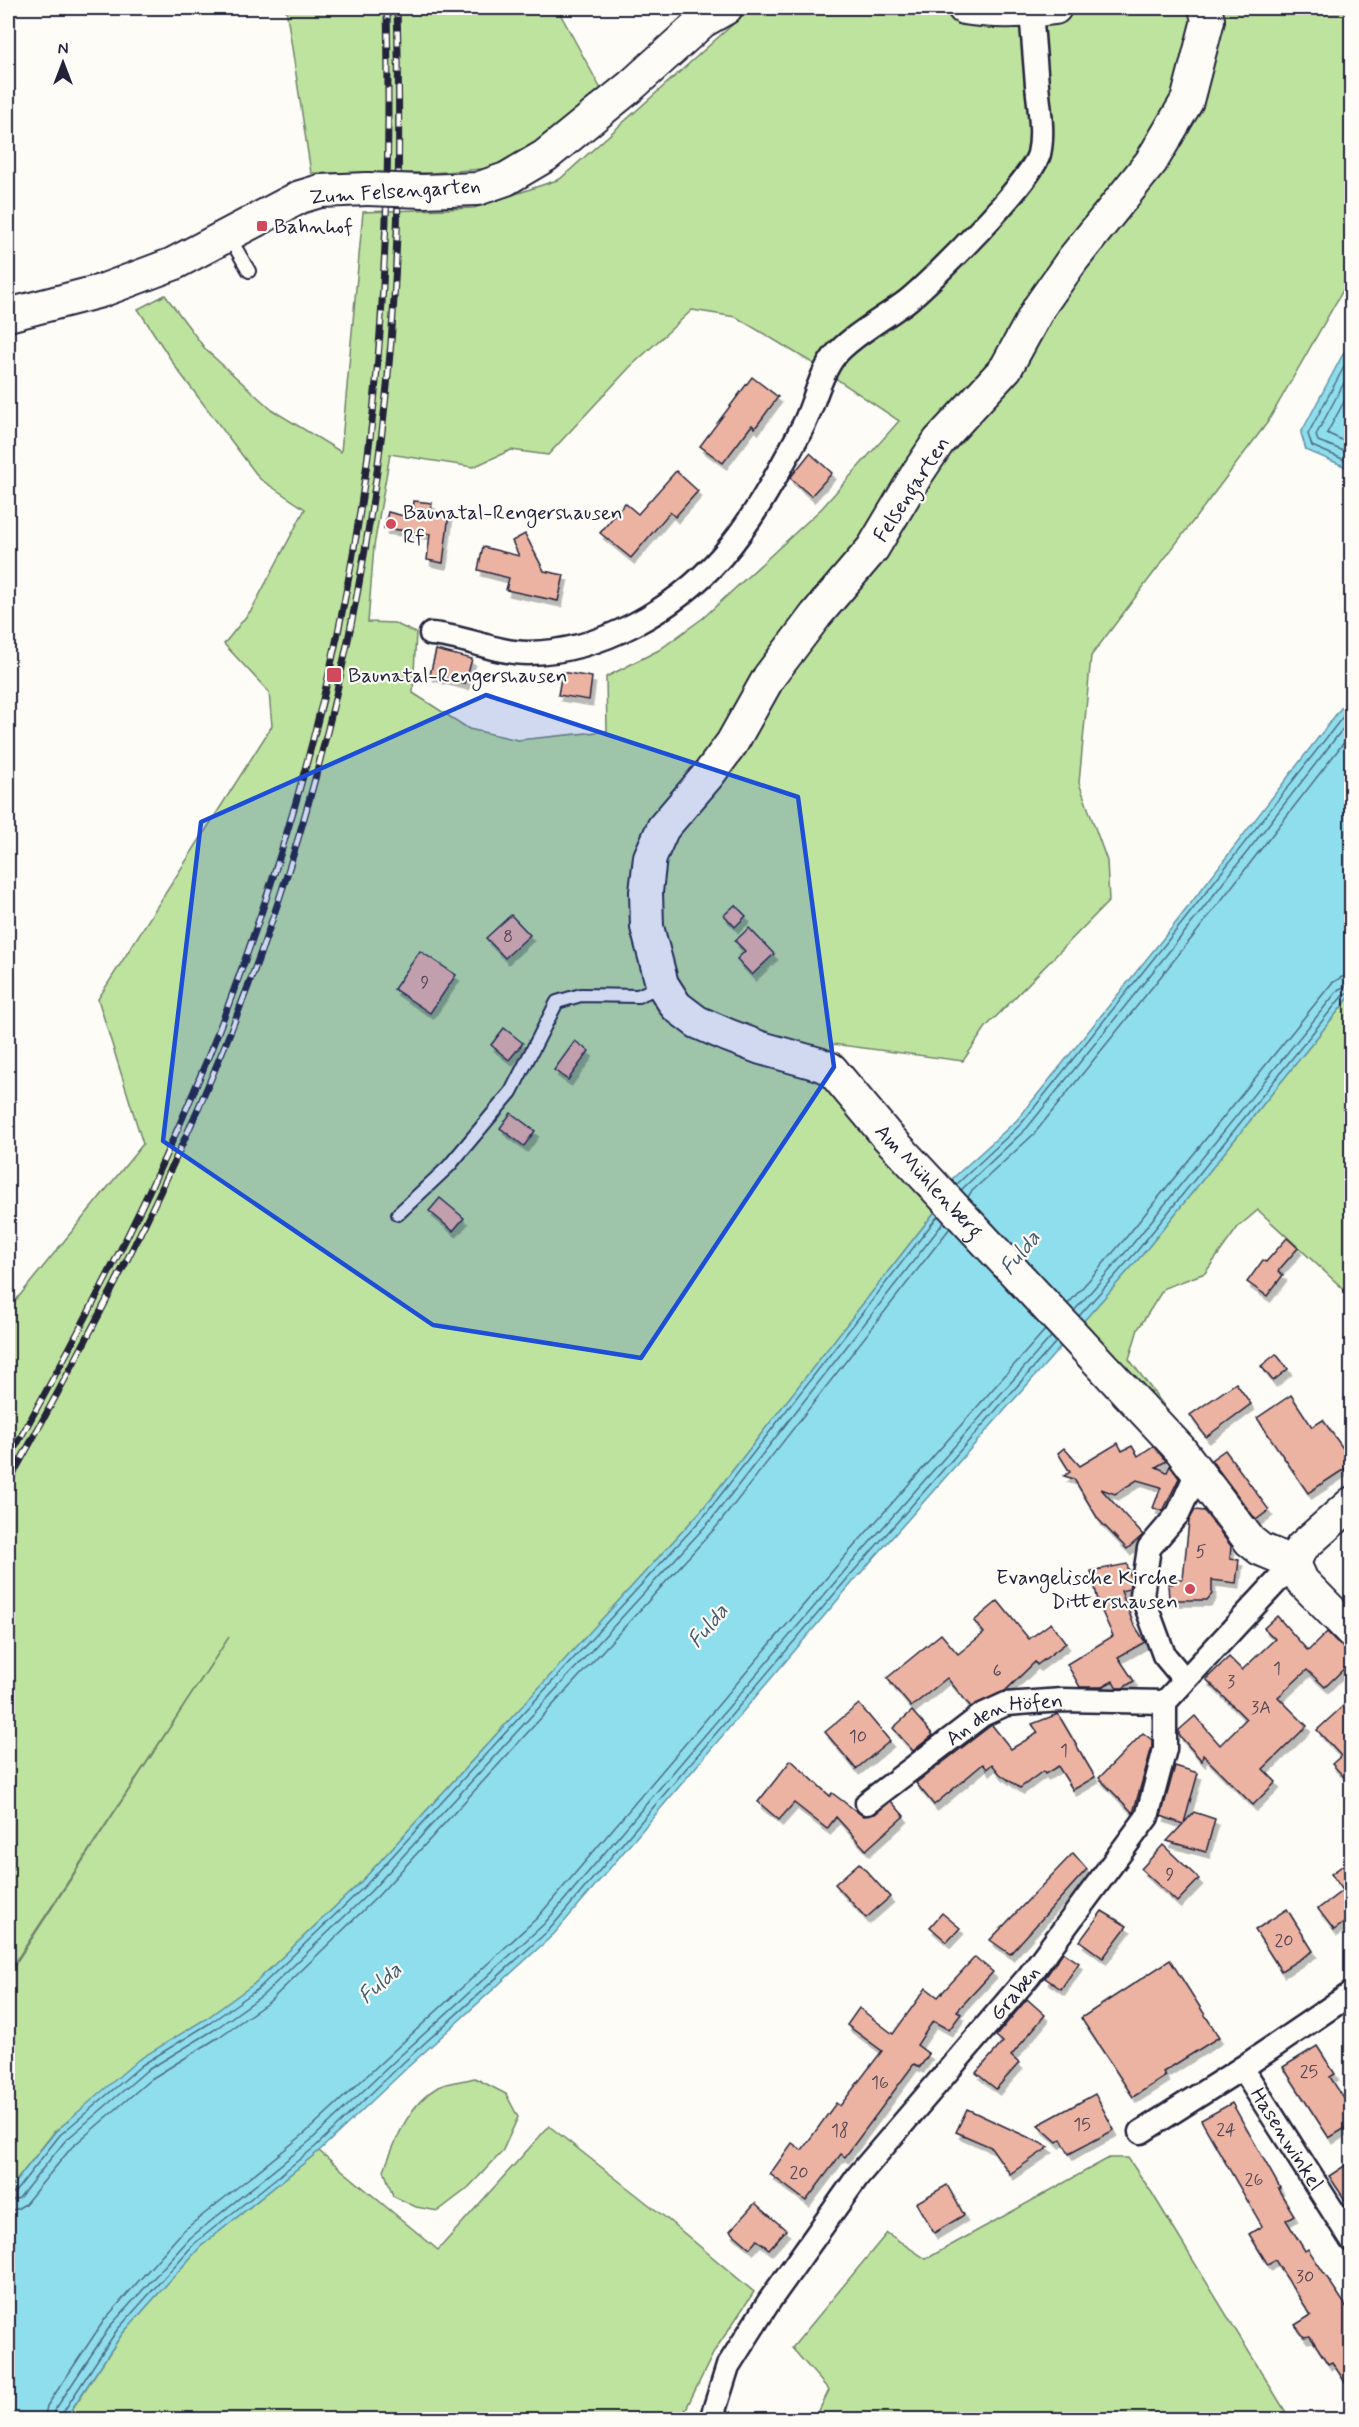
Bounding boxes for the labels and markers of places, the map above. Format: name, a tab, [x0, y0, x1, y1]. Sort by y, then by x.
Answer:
place label: Bahnhof	[274, 213, 353, 241]
marker: Bahnhof	[255, 219, 269, 233]
place label: Baunatal-Rengershausen Rf	[403, 499, 623, 551]
marker: Baunatal-Rengershausen Rf	[384, 517, 398, 531]
place label: Baunatal-Rengershausen	[348, 662, 568, 691]
marker: Baunatal-Rengershausen	[325, 666, 343, 684]
place label: Evangelische Kirche Dittershausen	[996, 1564, 1178, 1616]
marker: Evangelische Kirche Dittershausen	[1183, 1582, 1197, 1596]

